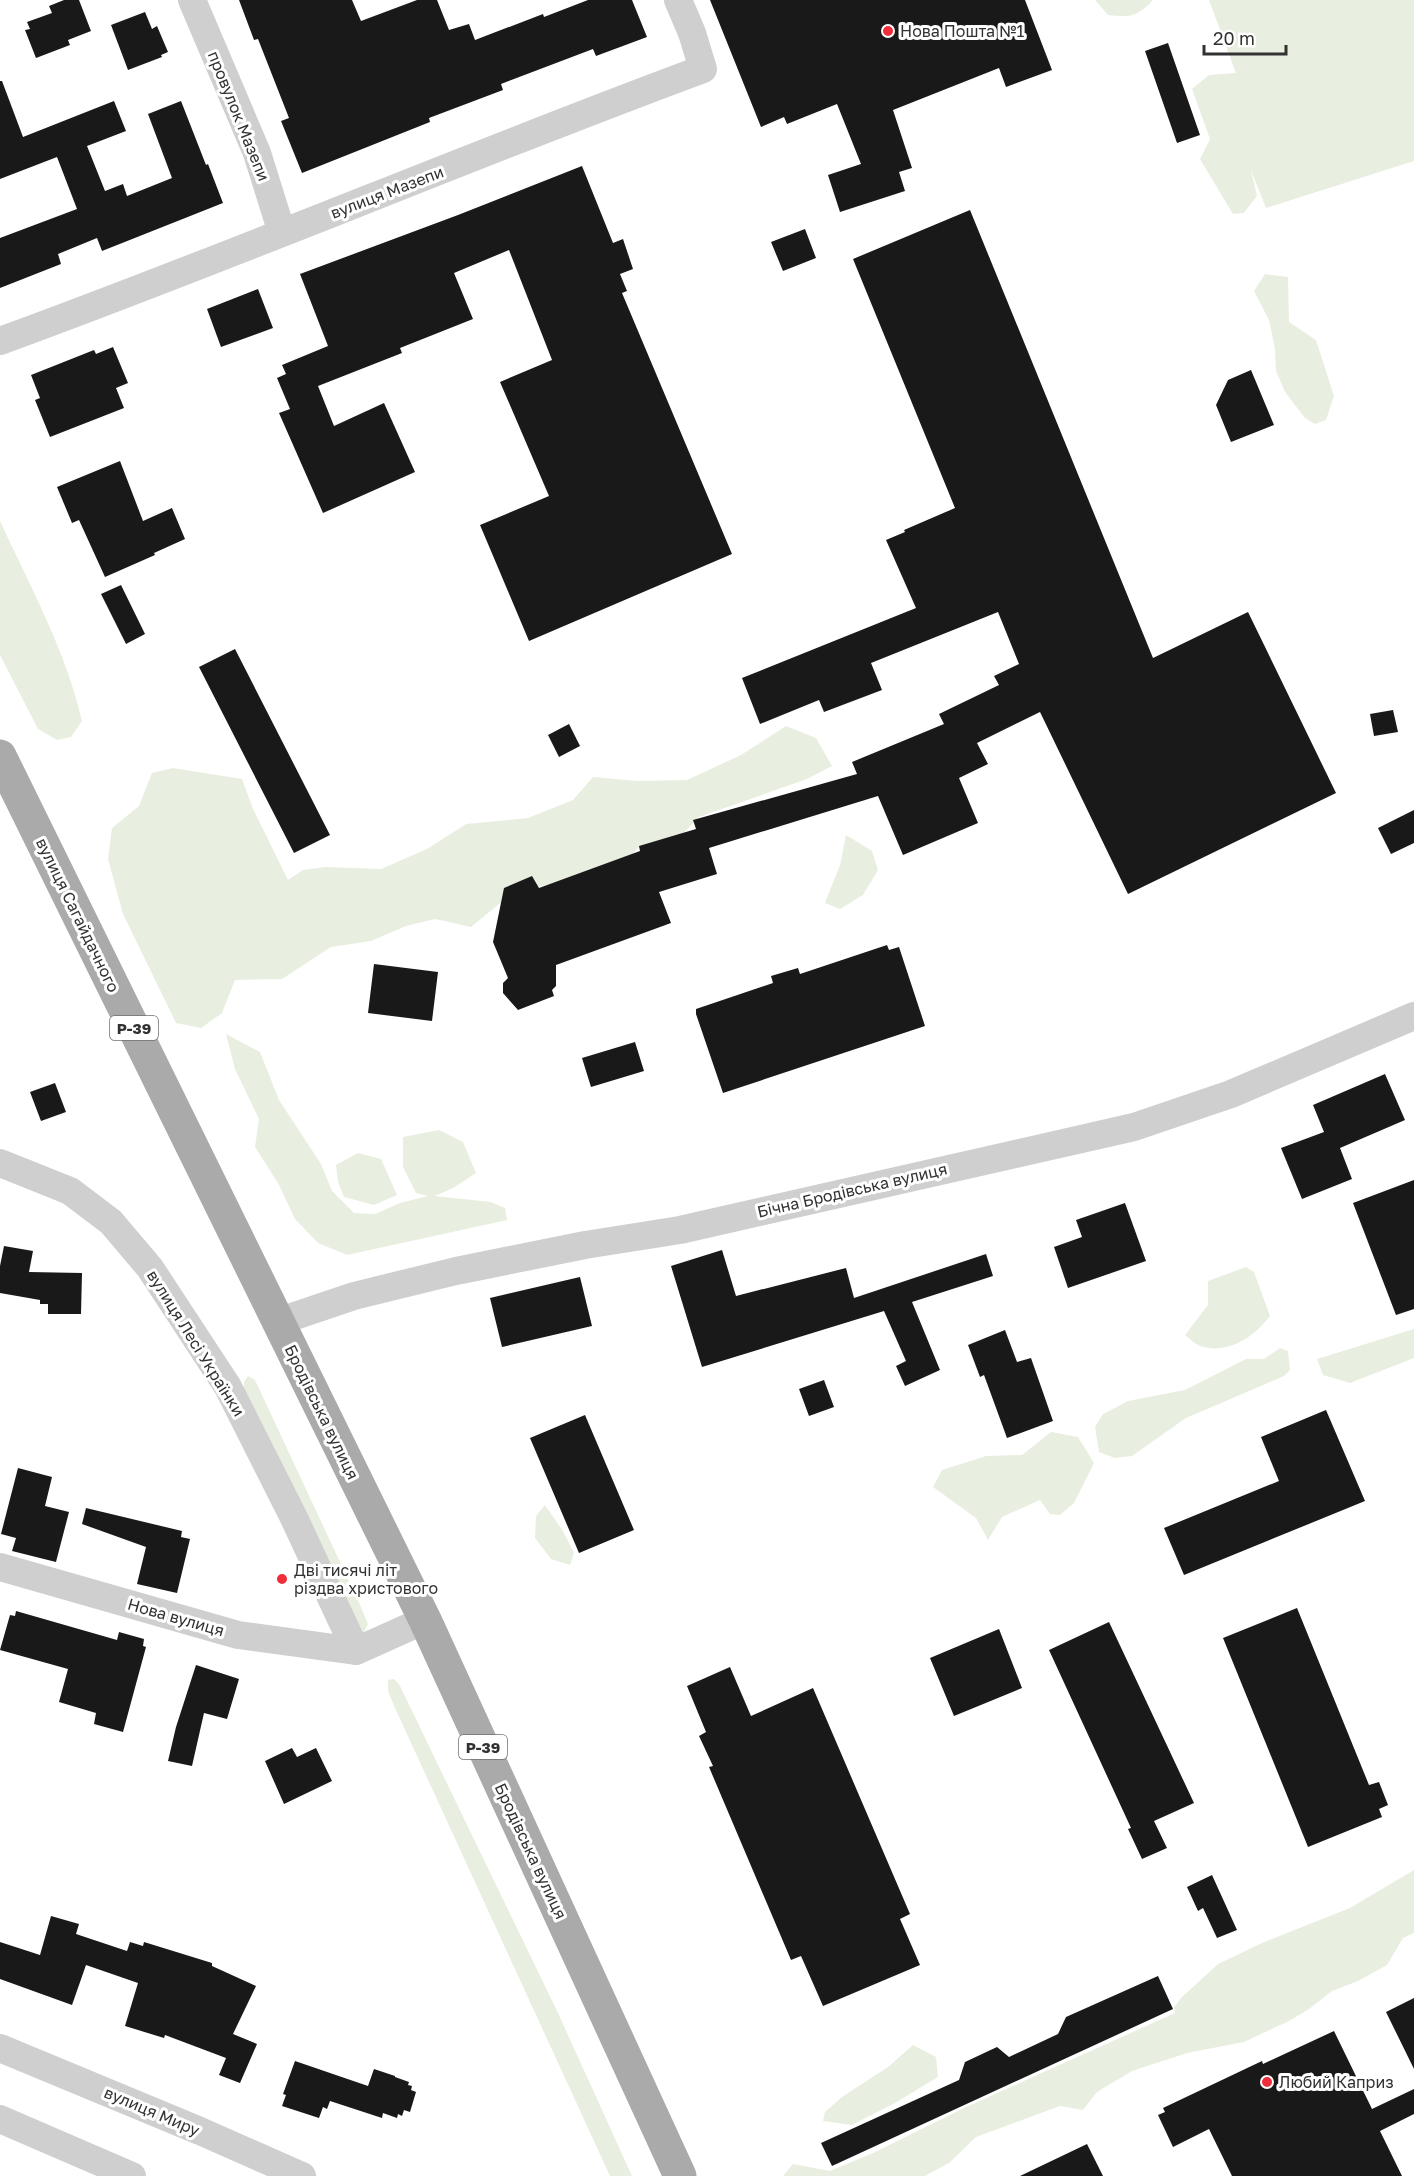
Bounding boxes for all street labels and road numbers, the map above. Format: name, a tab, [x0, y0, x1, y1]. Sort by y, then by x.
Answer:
street label: провулок Мазепи	[204, 48, 274, 184]
street label: вулиця Мазепи	[328, 161, 446, 223]
street label: вулиця Сагайдачного	[32, 834, 124, 996]
road number: Р-39	[110, 1016, 158, 1040]
street label: Бічна Бродівська вулиця	[755, 1158, 949, 1222]
street label: вулиця Лесі Українки	[143, 1266, 249, 1420]
street label: Бродівська вулиця	[281, 1341, 363, 1483]
street label: Нова вулиця	[125, 1594, 227, 1640]
road number: Р-39	[459, 1735, 507, 1759]
street label: Бродівська вулиця	[491, 1780, 571, 1922]
street label: вулиця Миру	[101, 2082, 203, 2140]

